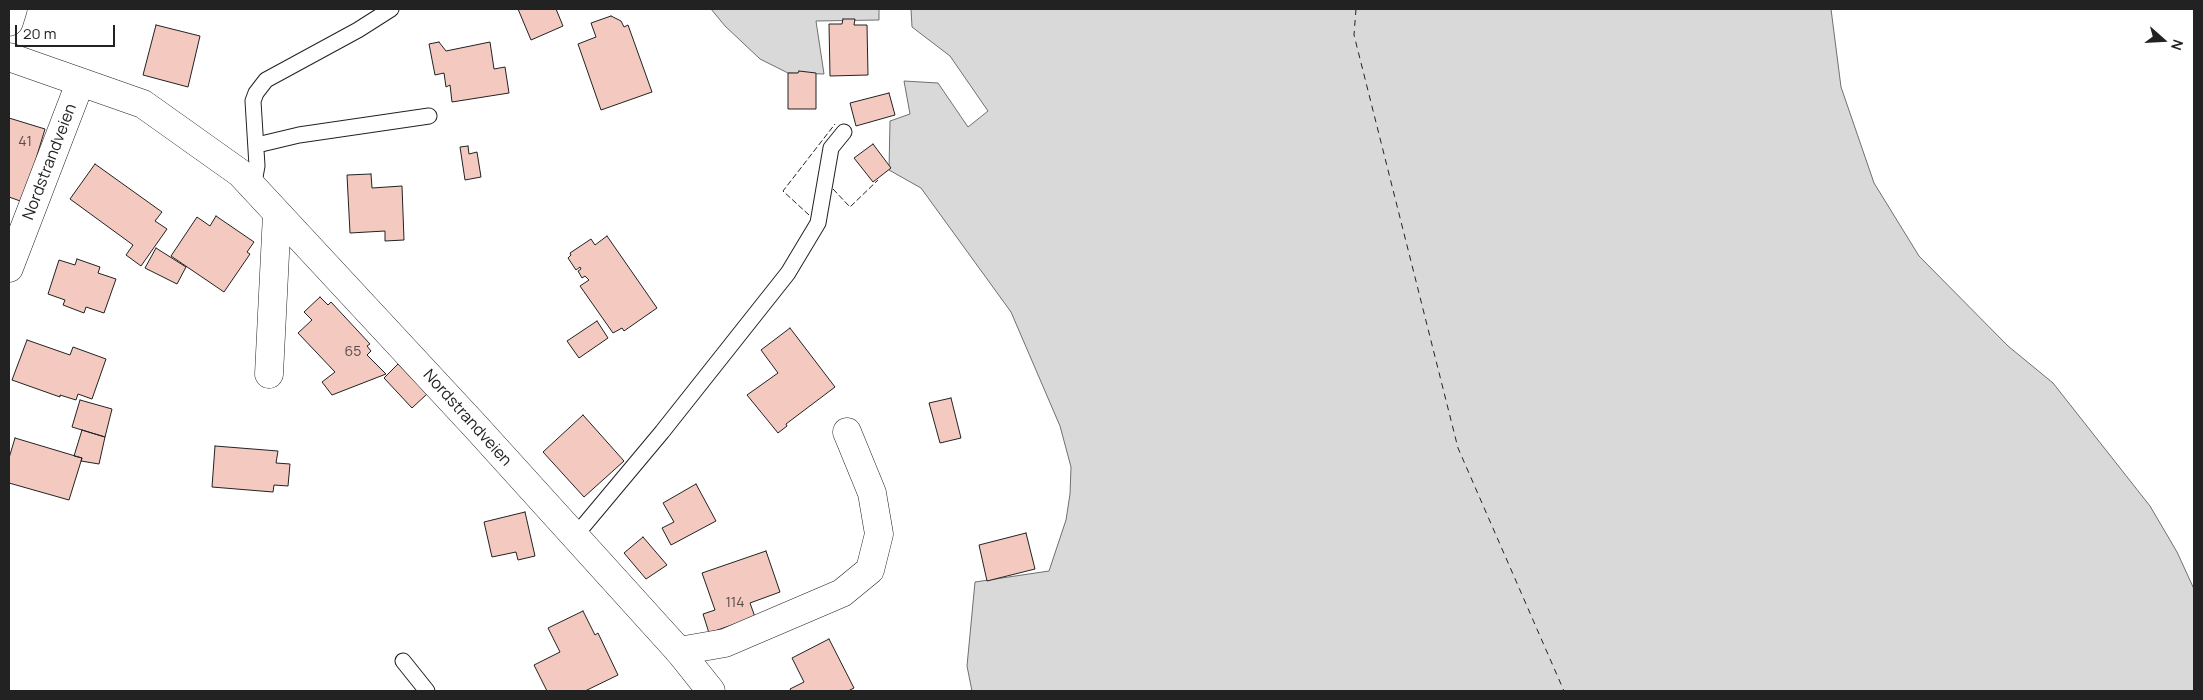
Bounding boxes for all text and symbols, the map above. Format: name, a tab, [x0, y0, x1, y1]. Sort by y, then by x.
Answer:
scale bar	[18, 15, 118, 47]
north arrow	[2138, 15, 2188, 65]
text: 20 m	[23, 23, 56, 44]
text: N	[2167, 37, 2188, 53]
street label: Nordstrandveien	[19, 101, 81, 223]
house number: 41	[18, 134, 32, 150]
house number: 65	[345, 344, 361, 360]
street label: Nordstrandveien	[419, 366, 515, 470]
house number: 114	[725, 595, 745, 611]

